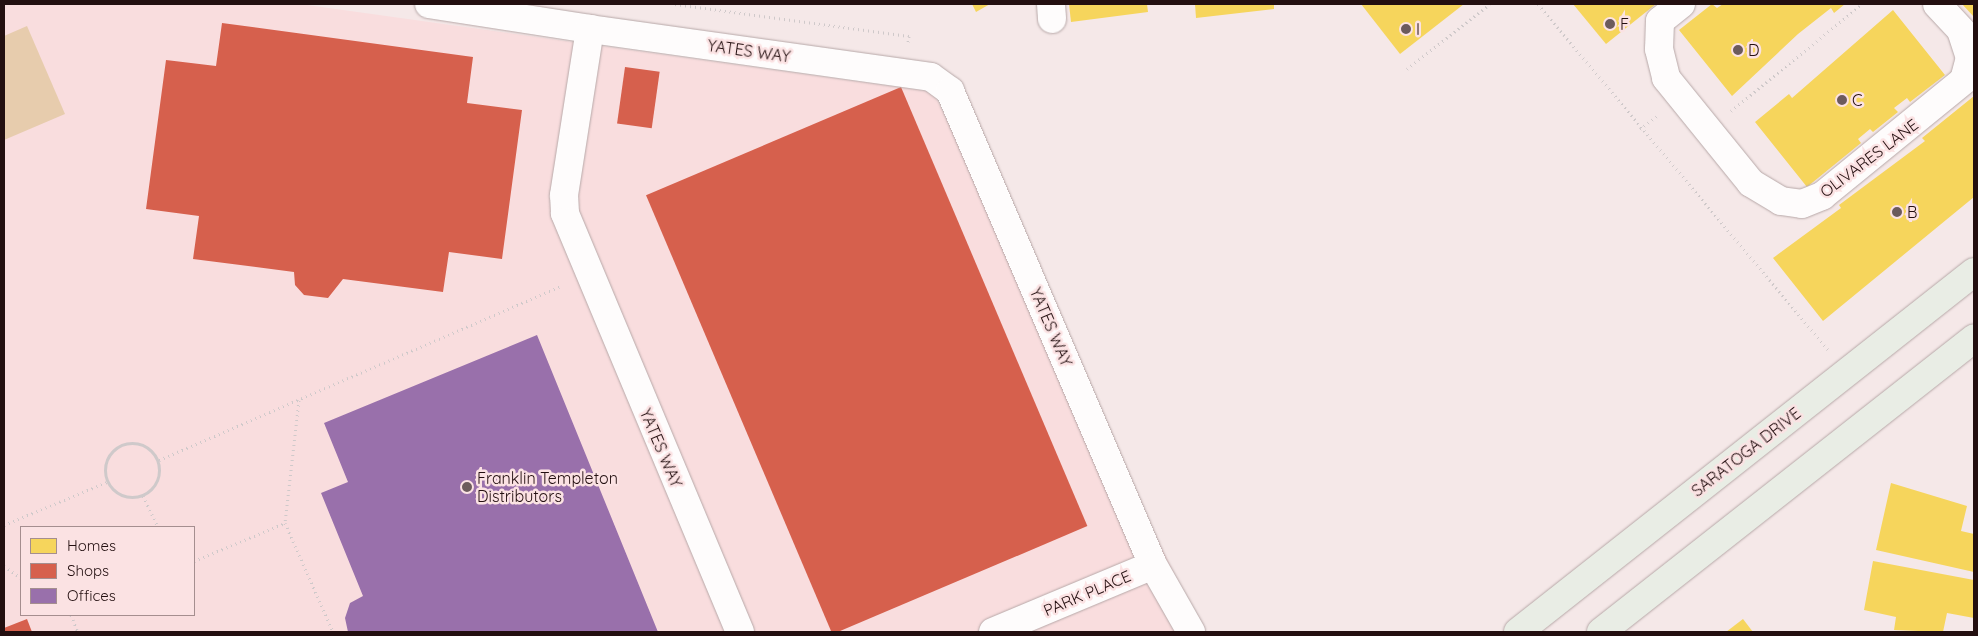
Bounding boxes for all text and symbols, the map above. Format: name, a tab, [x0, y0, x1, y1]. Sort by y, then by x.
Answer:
place label: F	[1620, 14, 1629, 34]
marker: F	[1604, 18, 1616, 30]
place label: I	[1416, 19, 1420, 39]
marker: I	[1400, 23, 1412, 35]
street label: YATES WAY	[706, 36, 792, 66]
place label: D	[1748, 40, 1760, 60]
marker: D	[1732, 44, 1744, 56]
place label: C	[1852, 90, 1862, 110]
marker: C	[1836, 94, 1848, 106]
street label: OLIVARES LANE	[1816, 115, 1922, 201]
place label: B	[1907, 202, 1917, 222]
marker: B	[1891, 206, 1903, 218]
street label: YATES WAY	[1026, 285, 1076, 369]
street label: SARATOGA DRIVE	[1688, 403, 1804, 501]
street label: YATES WAY	[636, 406, 686, 490]
place label: Franklin Templeton Distributors	[477, 468, 618, 506]
marker: Franklin Templeton Distributors	[461, 481, 473, 493]
legend	[20, 526, 195, 616]
text: Homes	[67, 536, 116, 555]
text: Shops	[67, 561, 109, 580]
street label: PARK PLACE	[1040, 566, 1134, 620]
text: Offices	[67, 586, 116, 605]

